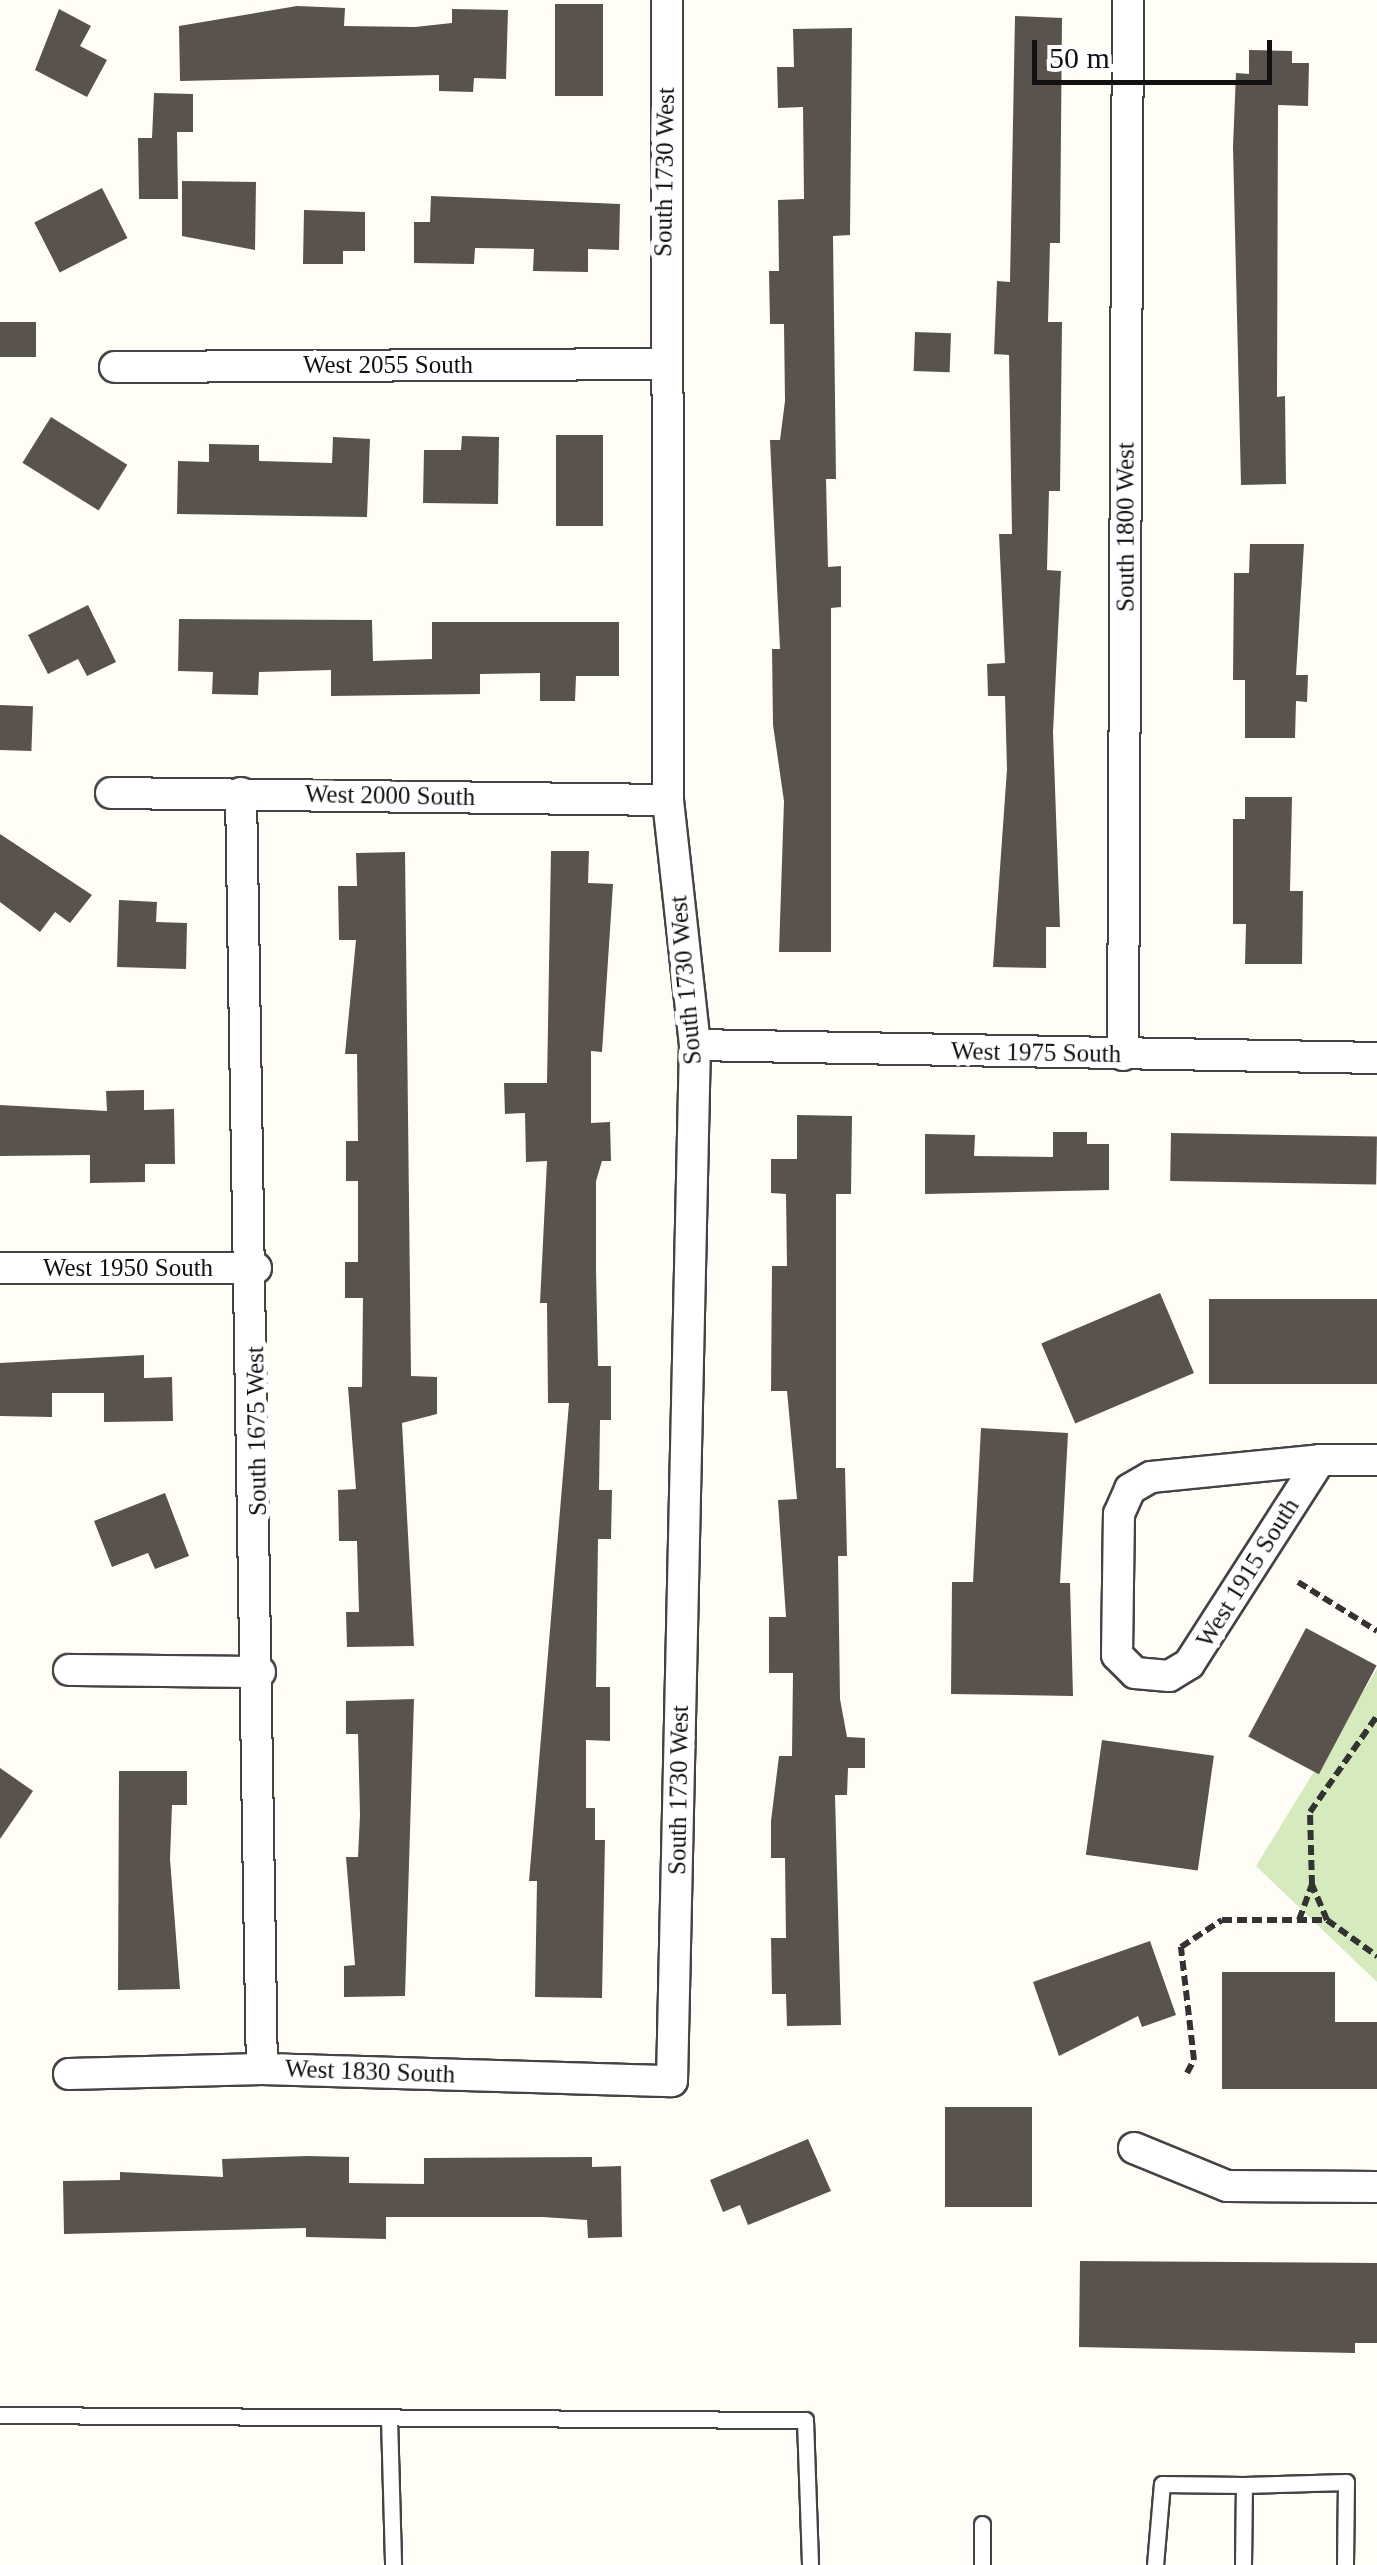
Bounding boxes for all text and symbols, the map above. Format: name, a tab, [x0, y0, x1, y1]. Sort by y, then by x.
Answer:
scale bar	[1037, 20, 1277, 82]
text: 50 m	[1049, 41, 1110, 74]
street label: South 1730 West	[649, 87, 681, 257]
street label: West 2055 South	[303, 350, 473, 380]
street label: South 1800 West	[1111, 442, 1141, 612]
street label: West 2000 South	[305, 780, 475, 812]
street label: South 1730 West	[664, 894, 708, 1066]
street label: West 1975 South	[951, 1037, 1121, 1069]
street label: West 1950 South	[43, 1253, 213, 1283]
street label: South 1675 West	[241, 1346, 273, 1516]
street label: West 1915 South	[1190, 1493, 1306, 1653]
street label: South 1730 West	[663, 1705, 695, 1875]
street label: West 1830 South	[284, 2054, 456, 2090]

